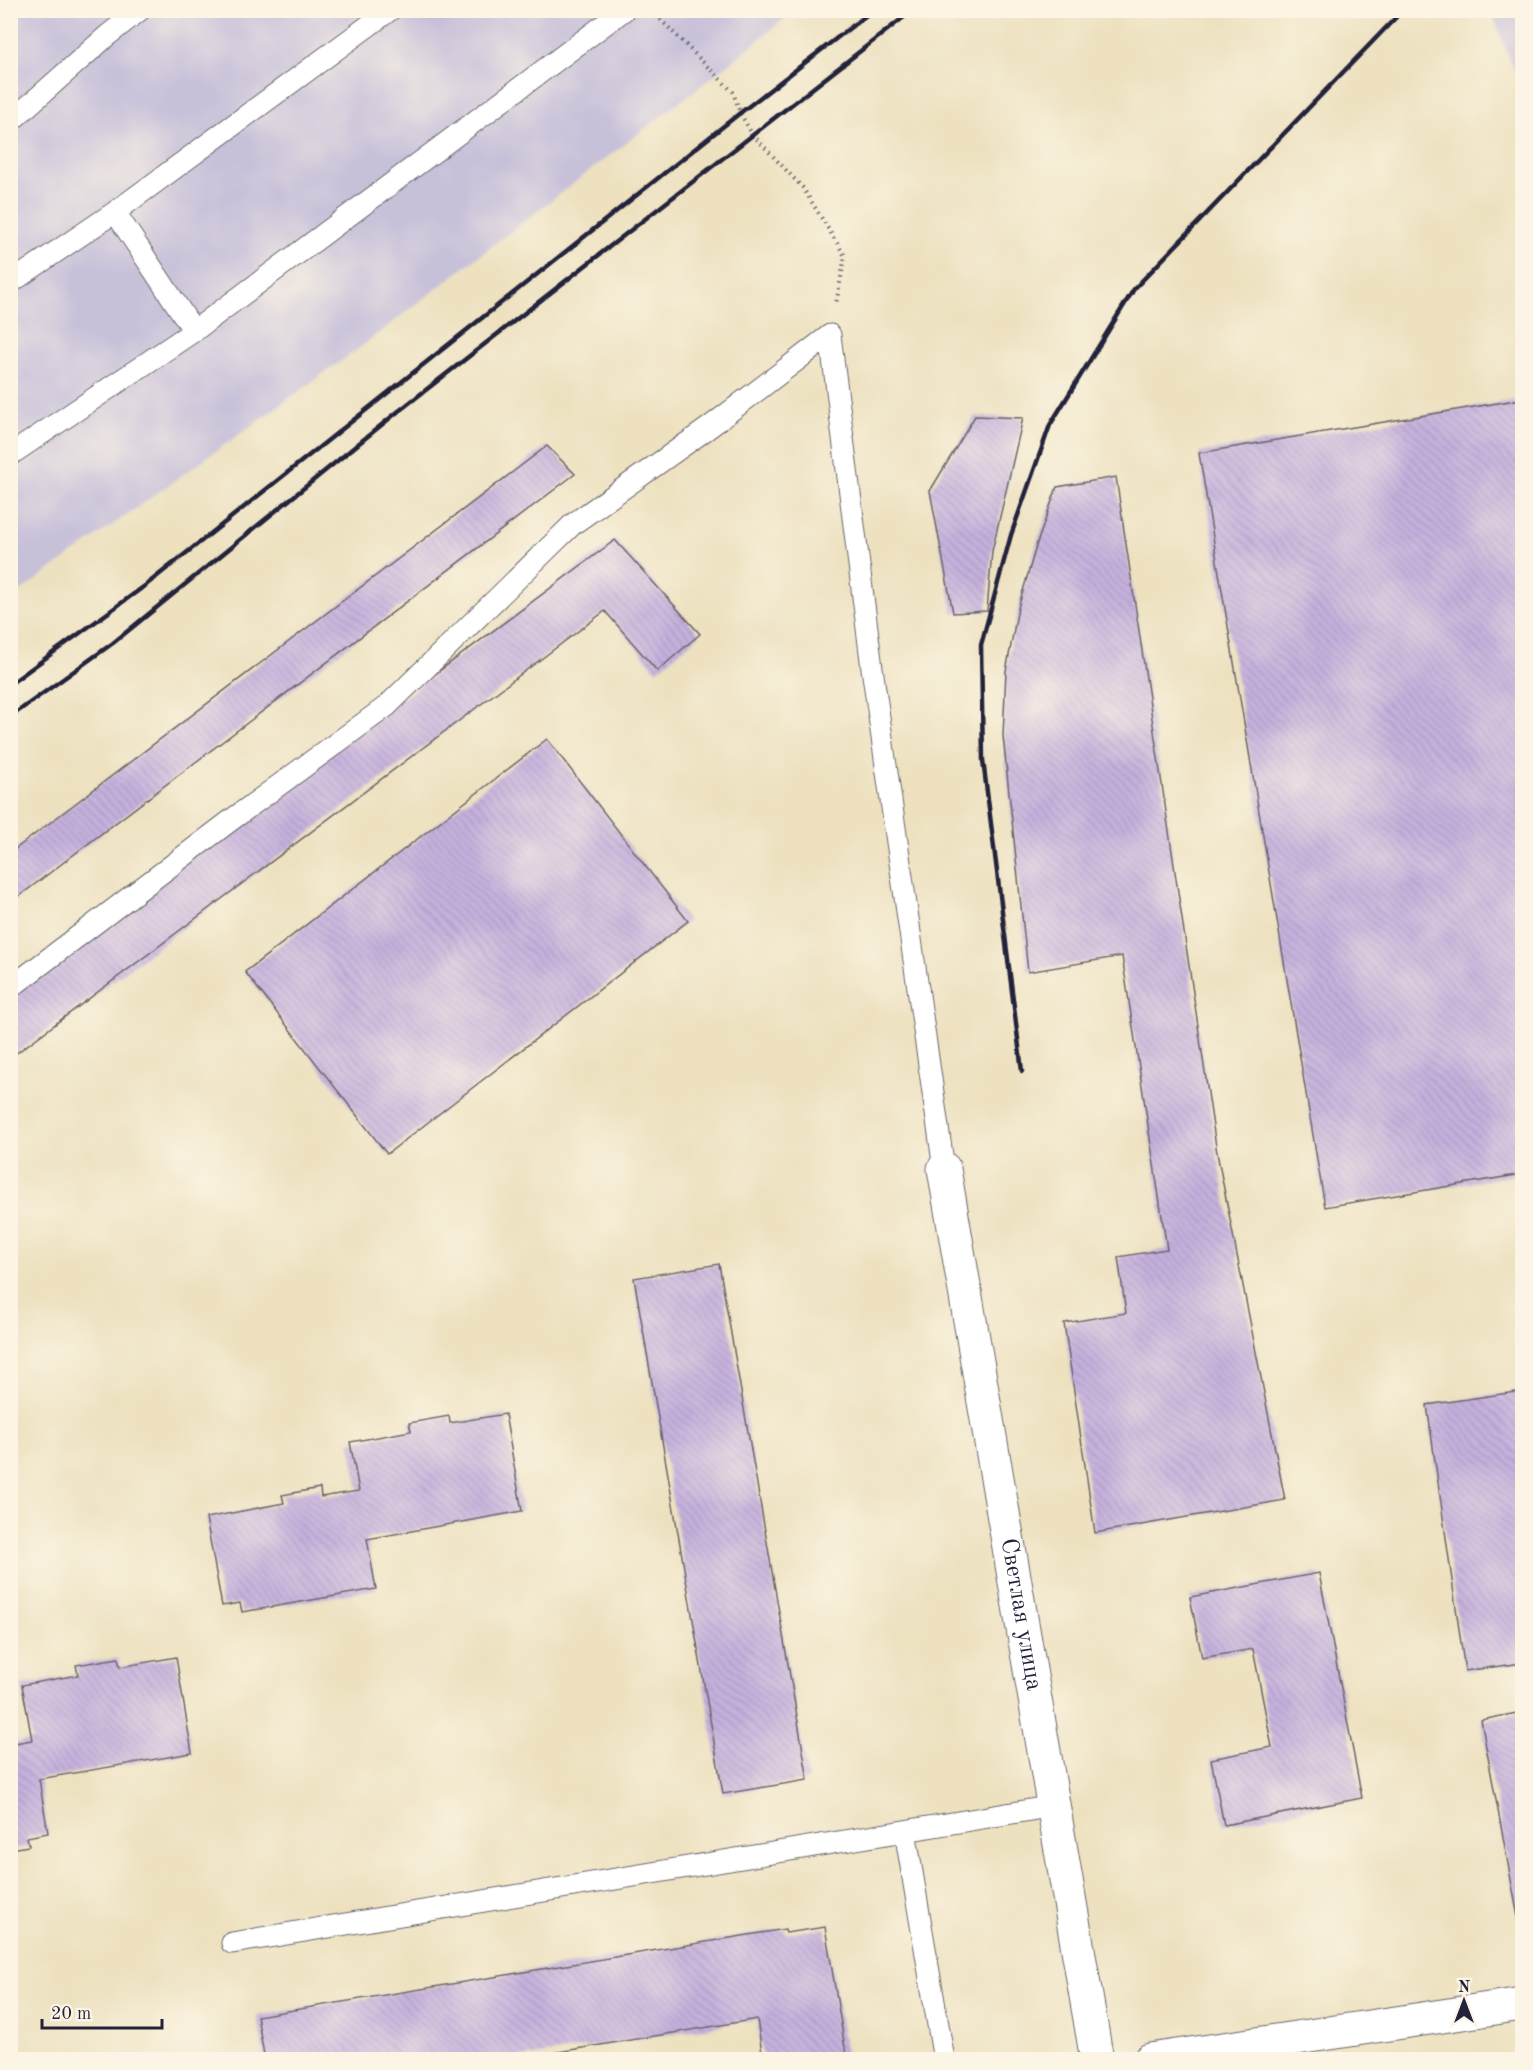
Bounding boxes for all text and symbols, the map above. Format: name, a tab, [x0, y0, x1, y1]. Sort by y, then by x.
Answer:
street label: Светлая улица	[996, 1536, 1045, 1693]
north arrow	[1434, 1971, 1494, 2031]
text: N	[1458, 1980, 1471, 1996]
scale bar	[42, 1992, 162, 2030]
text: 20 m	[51, 2005, 91, 2023]

